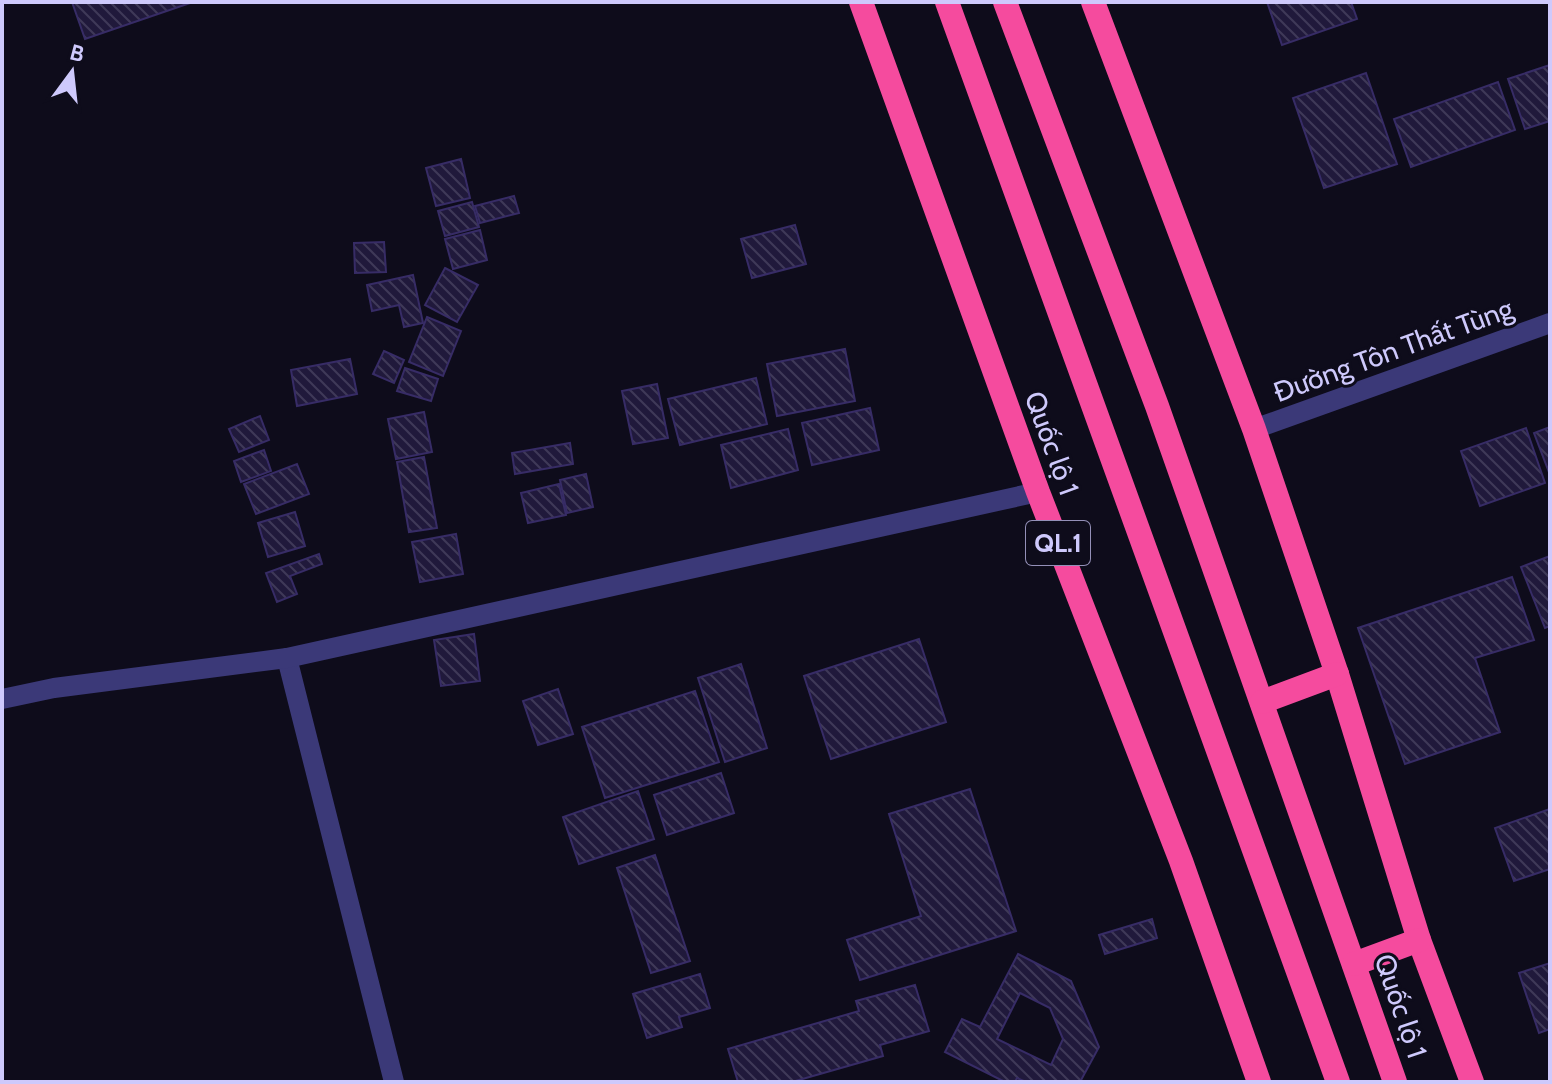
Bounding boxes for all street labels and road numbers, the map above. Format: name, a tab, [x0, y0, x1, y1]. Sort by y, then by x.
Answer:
street label: Đường Tôn Thất Tùng	[1269, 291, 1518, 409]
street label: Quốc lộ 1	[1018, 387, 1086, 499]
road number: QL.1	[1026, 521, 1090, 565]
street label: Quốc lộ 1	[1367, 949, 1435, 1063]

